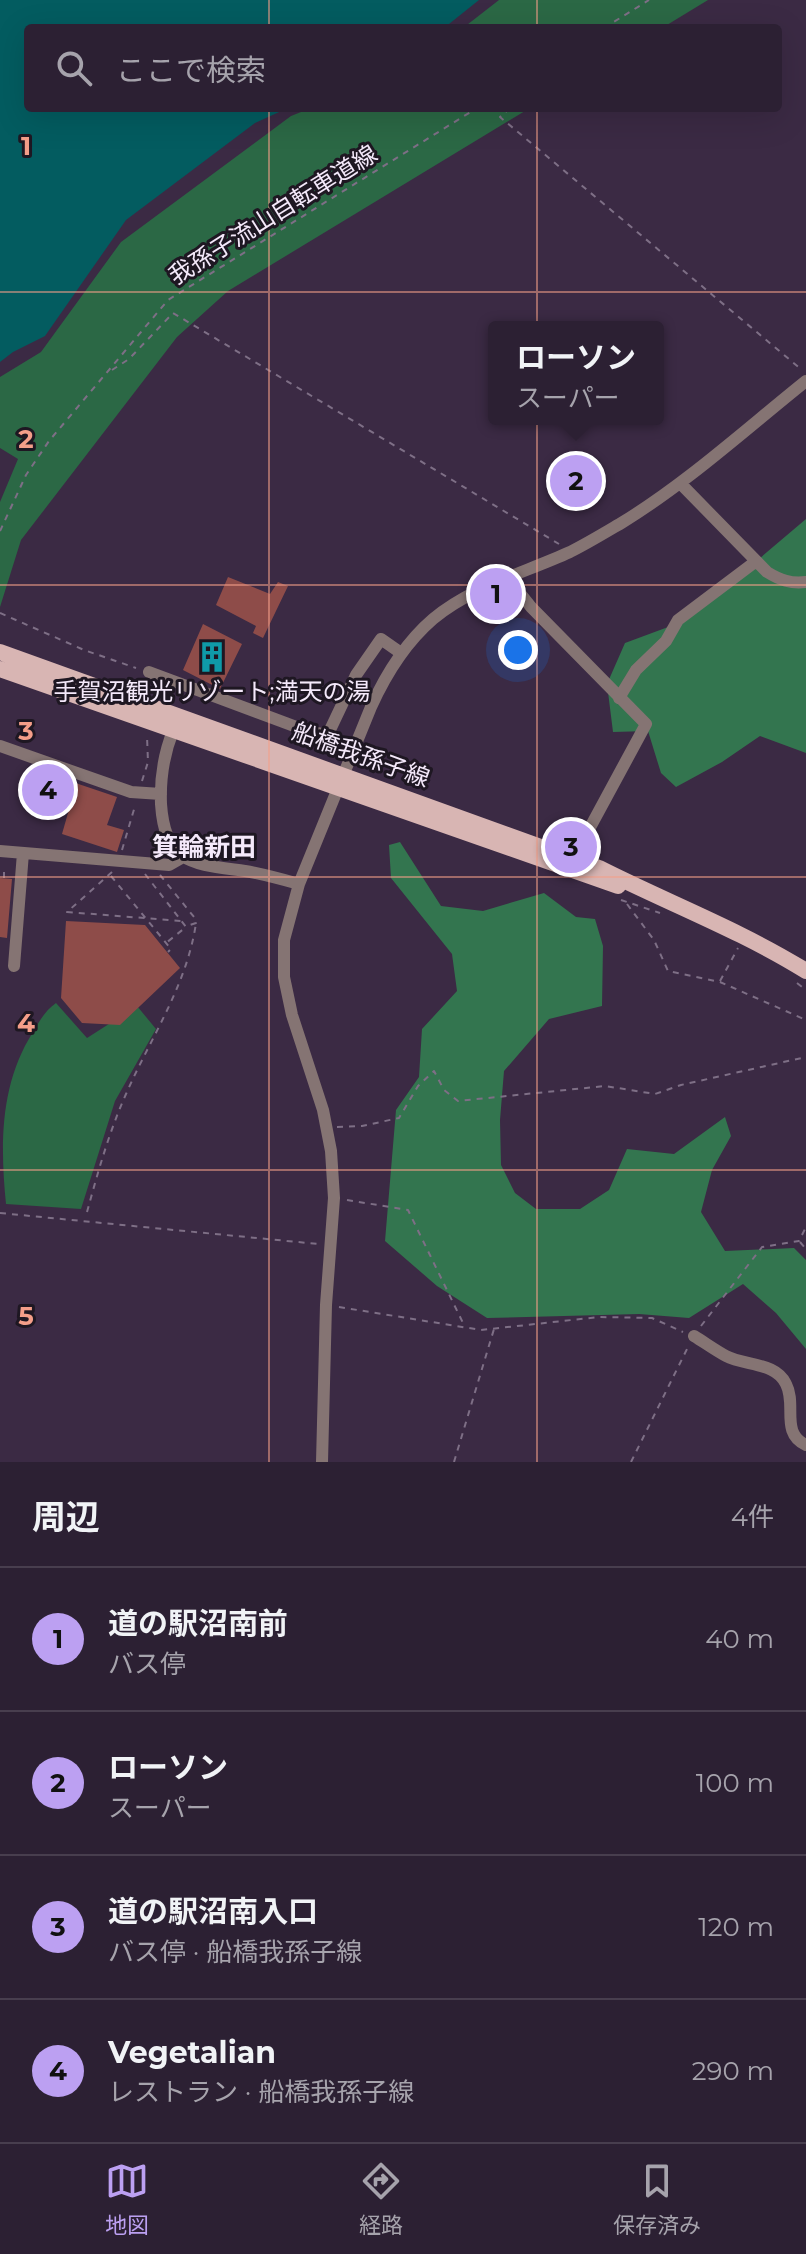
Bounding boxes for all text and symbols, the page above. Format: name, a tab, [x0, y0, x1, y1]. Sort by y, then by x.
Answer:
search box	[24, 24, 782, 112]
icon: search	[52, 46, 96, 90]
text: ここで検索	[116, 52, 266, 89]
text: 1	[21, 130, 31, 162]
street label: 我孫子流山自転車道線	[163, 139, 382, 290]
popup	[488, 321, 664, 425]
text: ローソン	[516, 339, 636, 376]
text: スーパー	[516, 382, 620, 414]
text: 2	[18, 423, 34, 455]
pin: 2	[550, 451, 602, 511]
pin: 1	[470, 564, 522, 624]
your location	[498, 630, 538, 670]
building icon: 手賀沼観光リゾート;満天の湯	[195, 640, 229, 674]
place label: 手賀沼観光リゾート;満天の湯	[53, 677, 371, 706]
text: 3	[17, 715, 34, 747]
street label: 船橋我孫子線	[289, 716, 434, 793]
pin: 4	[22, 760, 74, 820]
pin: 3	[545, 817, 597, 877]
district label: 箕輪新田	[152, 831, 256, 863]
text: 4	[17, 1007, 35, 1039]
text: 5	[18, 1300, 34, 1332]
text: 周辺	[32, 1496, 100, 1538]
text: 4件	[731, 1501, 774, 1533]
text: 道の駅沼南前	[108, 1605, 288, 1642]
text: 1	[53, 1623, 63, 1655]
text: 40 m	[705, 1623, 774, 1655]
text: バス停	[108, 1648, 186, 1680]
text: ローソン	[108, 1749, 228, 1786]
text: 2	[50, 1767, 66, 1799]
text: 100 m	[696, 1767, 774, 1799]
text: スーパー	[108, 1792, 212, 1824]
text: 道の駅沼南入口	[108, 1893, 318, 1930]
text: 3	[50, 1911, 66, 1943]
text: 120 m	[698, 1911, 774, 1943]
text: バス停 · 船橋我孫子線	[108, 1936, 362, 1968]
text: Vegetalian	[108, 2034, 276, 2071]
text: 4	[49, 2055, 67, 2087]
text: 290 m	[692, 2055, 774, 2087]
text: レストラン · 船橋我孫子線	[108, 2076, 414, 2108]
tab: 地図	[105, 2159, 149, 2239]
tab: 経路	[359, 2159, 403, 2239]
tab: 保存済み	[613, 2159, 701, 2239]

